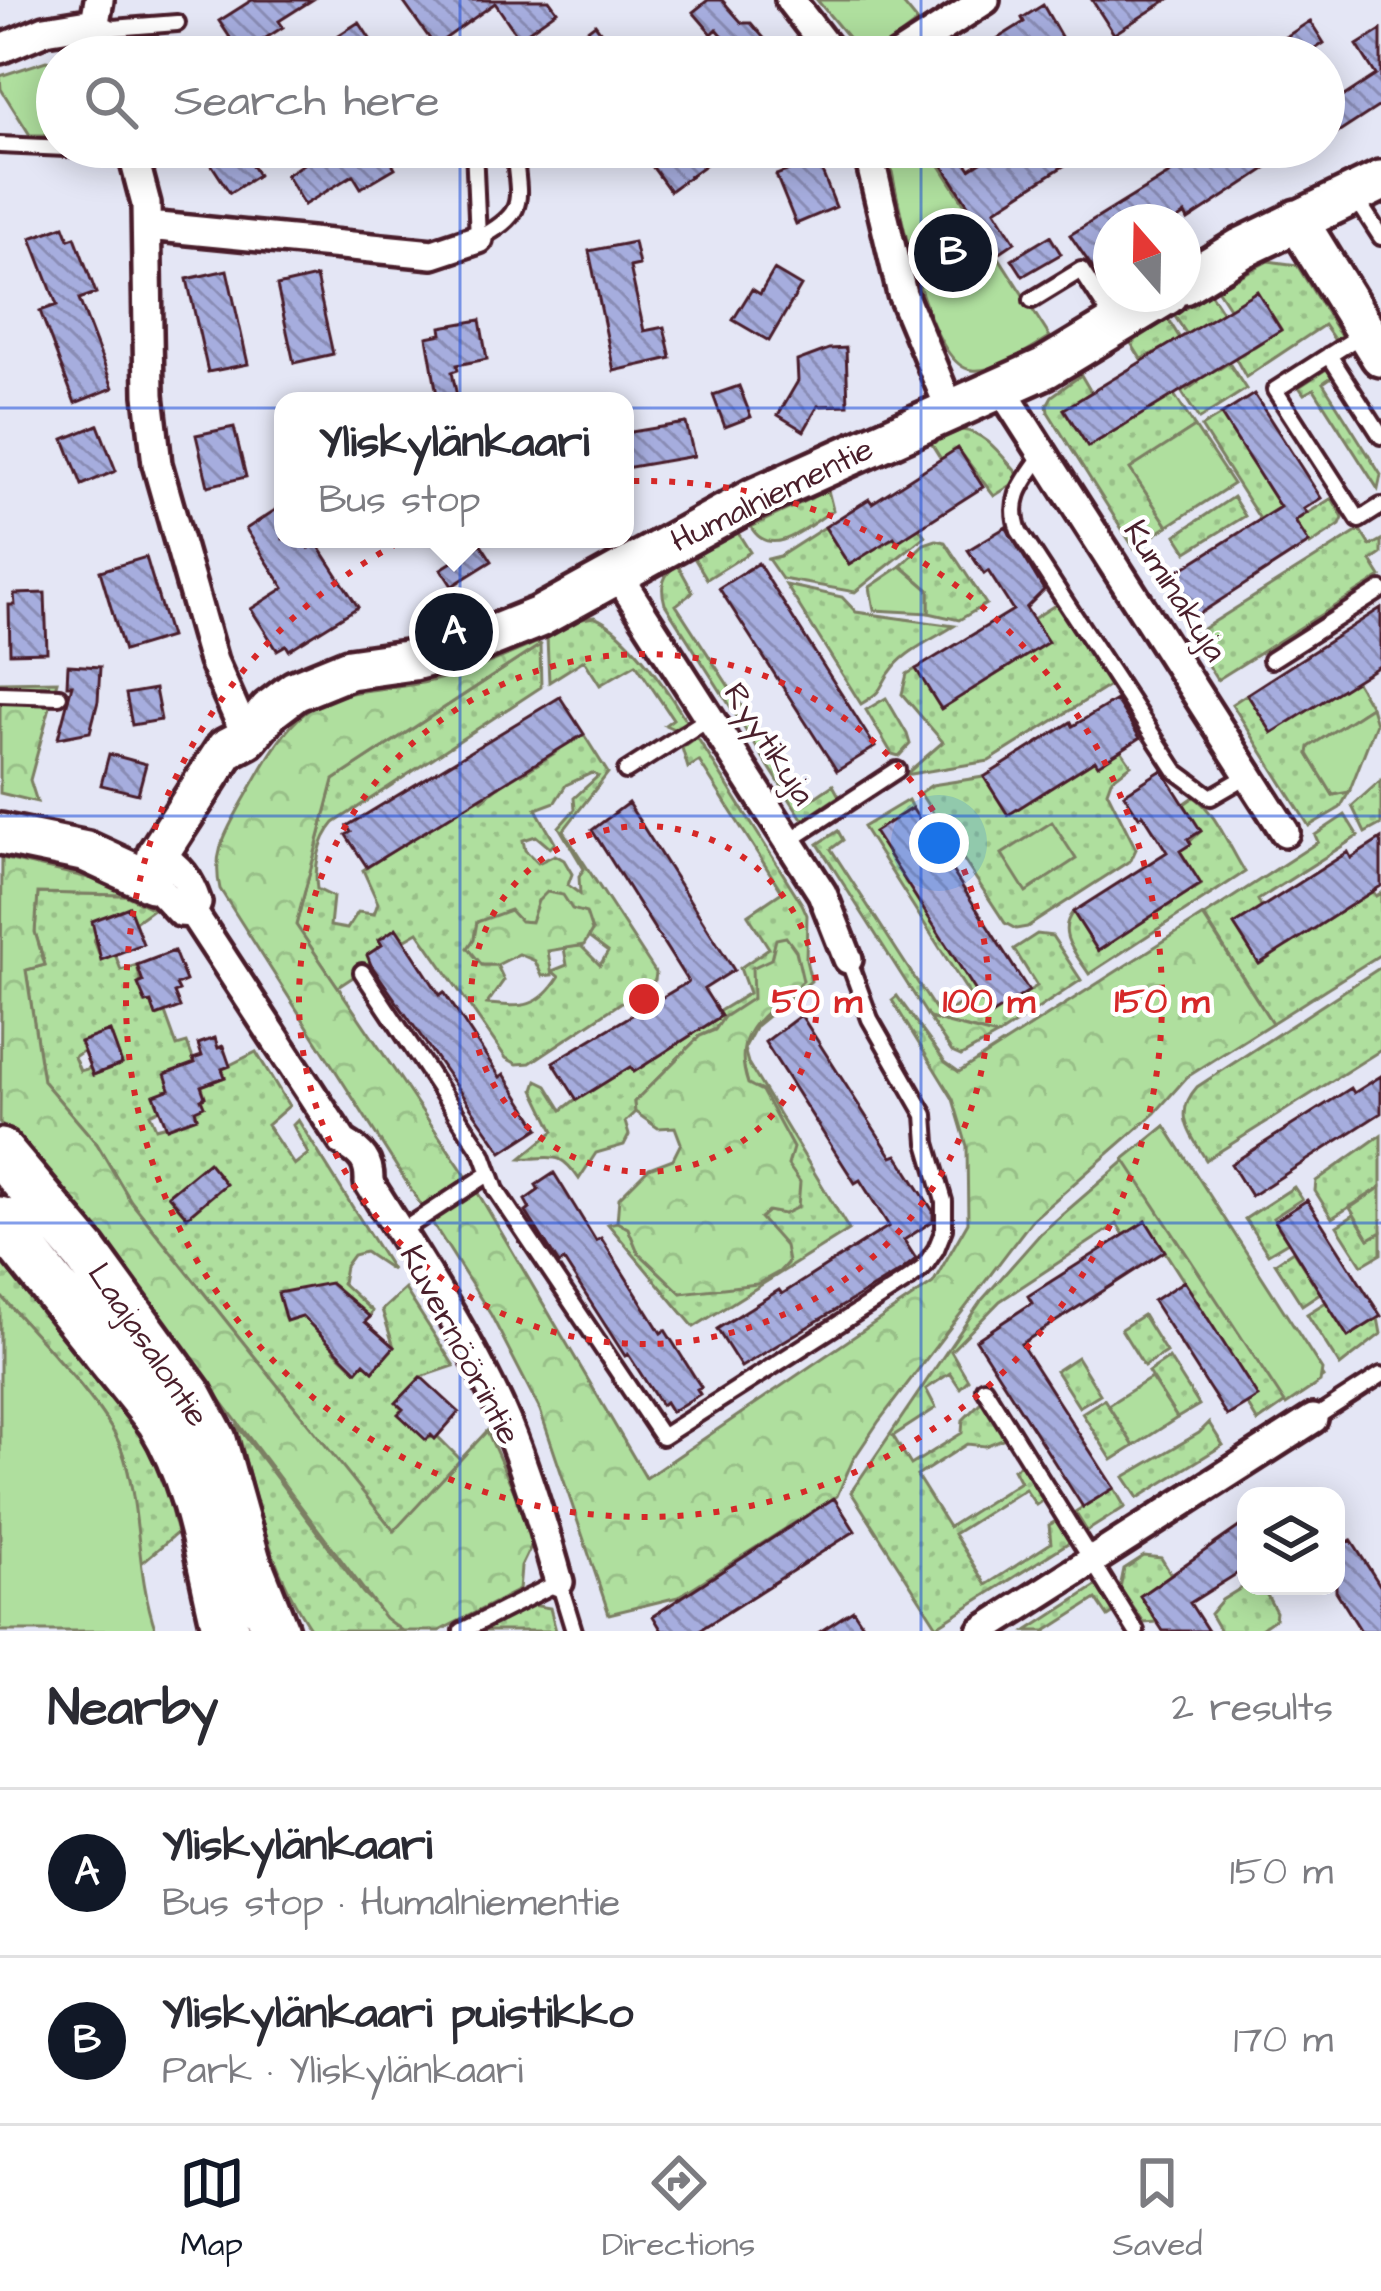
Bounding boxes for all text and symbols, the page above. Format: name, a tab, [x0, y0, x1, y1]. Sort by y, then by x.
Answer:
search box	[36, 36, 1345, 168]
icon: search	[78, 69, 144, 135]
text: Search here	[174, 71, 440, 133]
north arrow	[1093, 204, 1201, 312]
pin: B	[914, 208, 992, 298]
popup	[274, 392, 634, 548]
text: Yliskylänkaari	[319, 412, 589, 474]
street label: Humalniementie	[663, 426, 881, 564]
text: Bus stop	[319, 474, 481, 528]
street label: Kuminakuja	[1112, 511, 1238, 671]
pin: A	[415, 587, 493, 677]
street label: Ryytikuja	[711, 674, 826, 815]
your location	[909, 813, 969, 873]
text: 50 m	[772, 976, 863, 1027]
text: 100 m	[943, 976, 1036, 1027]
text: 150 m	[1114, 976, 1211, 1027]
centre of rings	[623, 978, 665, 1020]
street label: Kuvernöörintie	[388, 1237, 532, 1453]
street label: Laajasalontie	[76, 1254, 220, 1436]
map controls	[1237, 1487, 1345, 1595]
button: layers	[1237, 1487, 1345, 1595]
text: Nearby	[48, 1674, 218, 1745]
text: 2 results	[1172, 1682, 1333, 1736]
text: Yliskylänkaari	[162, 1815, 432, 1877]
text: A	[75, 1846, 99, 1900]
text: 150 m	[1230, 1846, 1333, 1900]
text: Bus stop · Humalniementie	[162, 1877, 620, 1931]
text: Yliskylänkaari puistikko	[162, 1983, 633, 2045]
text: B	[73, 2014, 101, 2068]
text: 170 m	[1233, 2014, 1333, 2068]
text: Park · Yliskylänkaari	[162, 2045, 523, 2099]
tab: Map	[179, 2150, 245, 2268]
tab: Directions	[602, 2150, 755, 2268]
tab: Saved	[1112, 2150, 1202, 2268]

